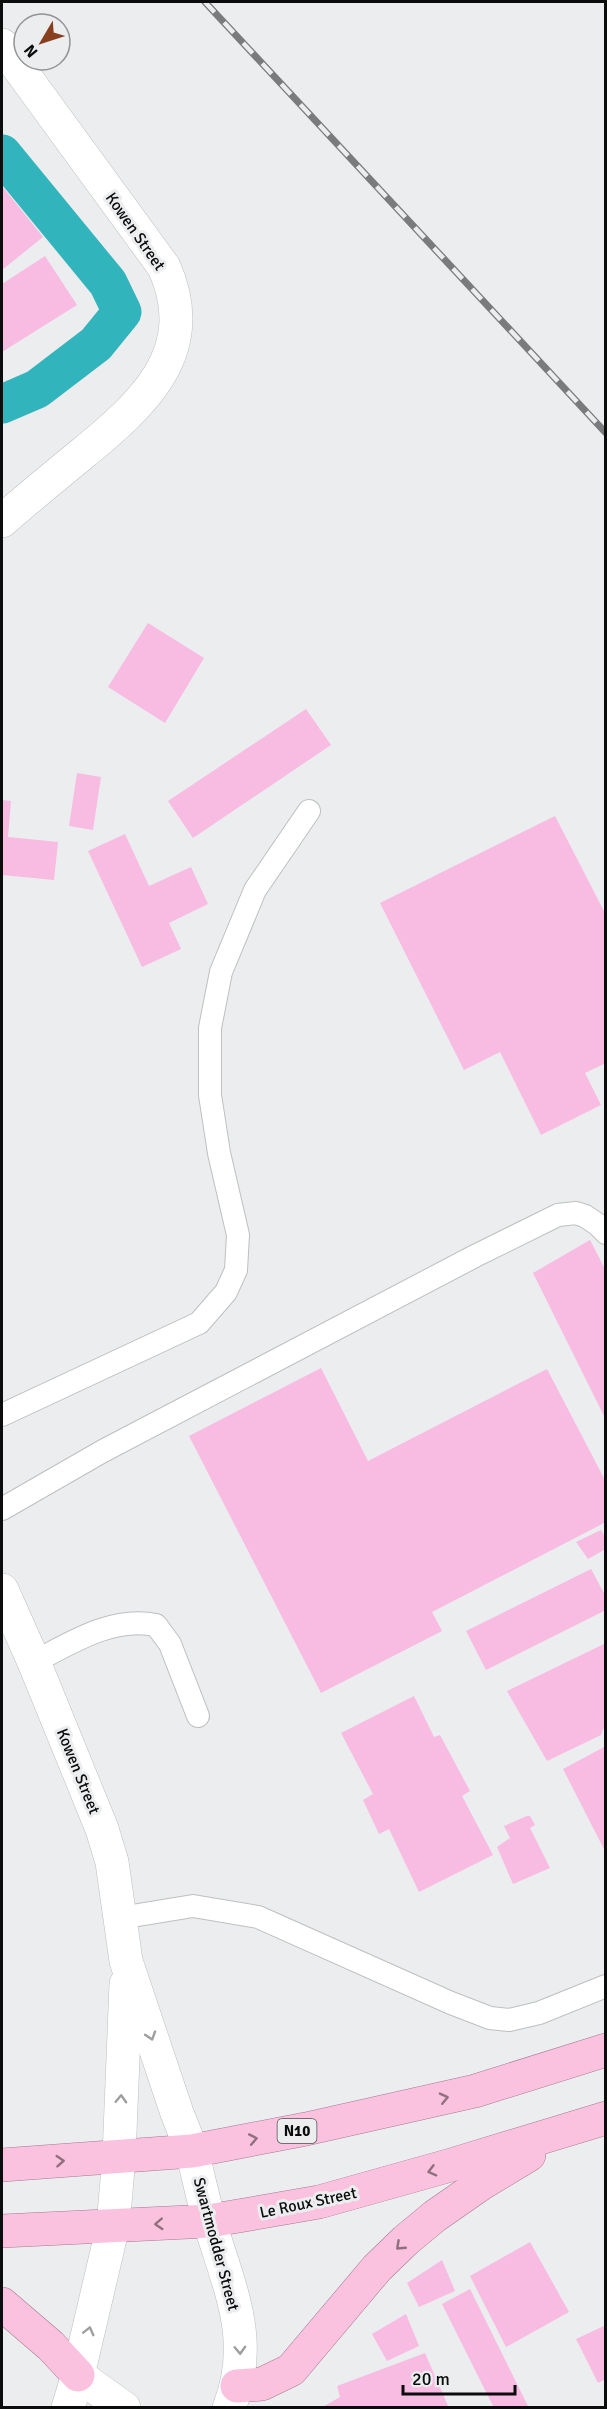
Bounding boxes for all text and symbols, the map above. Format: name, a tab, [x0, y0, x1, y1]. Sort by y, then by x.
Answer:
north arrow	[12, 12, 72, 72]
text: N	[20, 40, 42, 61]
street label: Kowen Street	[101, 189, 170, 275]
street label: Kowen Street	[52, 1726, 104, 1818]
one-way arrow	[144, 2030, 156, 2041]
one-way arrow	[439, 2092, 449, 2105]
one-way arrow	[115, 2094, 128, 2103]
road number: N10	[278, 2119, 316, 2143]
one-way arrow	[248, 2133, 258, 2146]
one-way arrow	[55, 2155, 64, 2168]
one-way arrow	[427, 2163, 437, 2176]
street label: Swartmodder Street	[189, 2175, 244, 2313]
street label: Le Roux Street	[258, 2183, 359, 2223]
one-way arrow	[154, 2217, 163, 2230]
one-way arrow	[396, 2239, 407, 2250]
one-way arrow	[82, 2326, 95, 2336]
one-way arrow	[234, 2345, 247, 2354]
scale bar	[403, 2358, 516, 2396]
text: 20 m	[412, 2368, 450, 2390]

